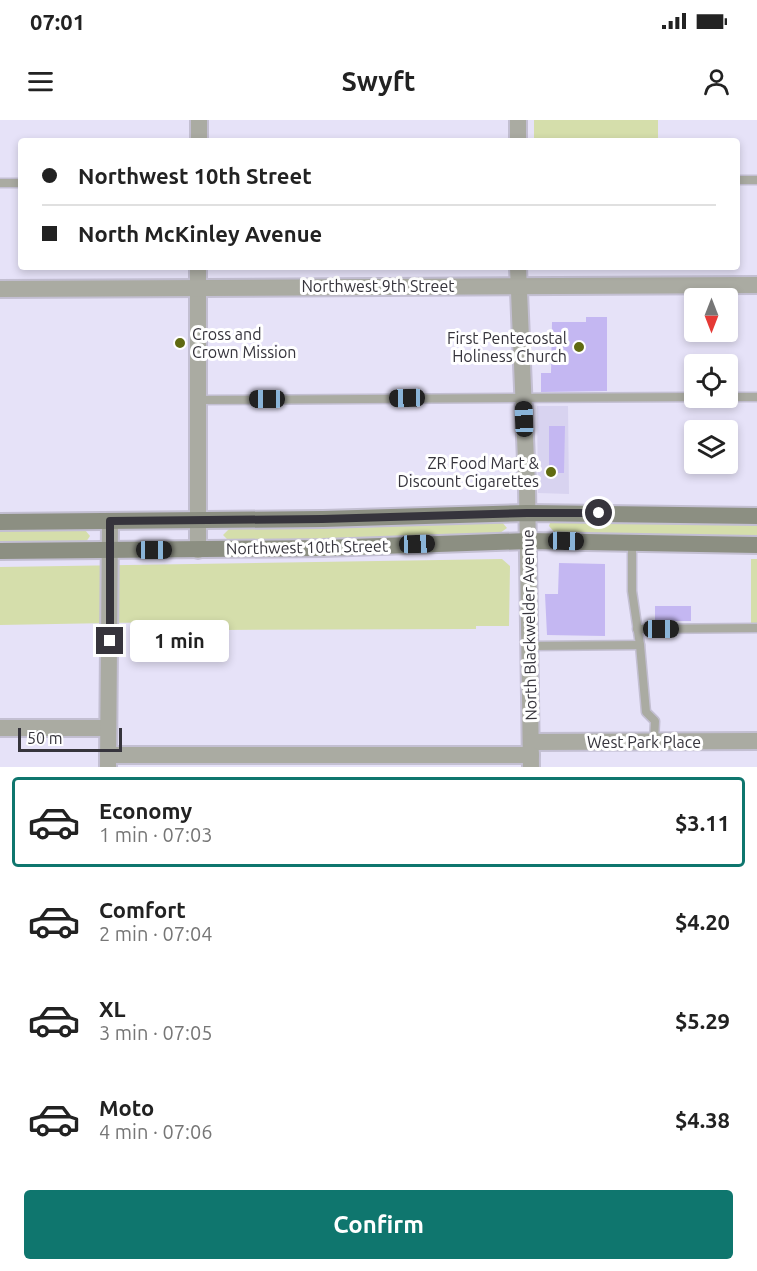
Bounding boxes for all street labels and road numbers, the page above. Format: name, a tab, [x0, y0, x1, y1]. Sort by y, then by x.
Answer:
street label: Northwest 9th Street	[301, 277, 455, 295]
street label: North Blackwelder Avenue	[518, 529, 540, 721]
street label: Northwest 10th Street	[226, 537, 389, 557]
street label: West Park Place	[587, 733, 701, 751]

